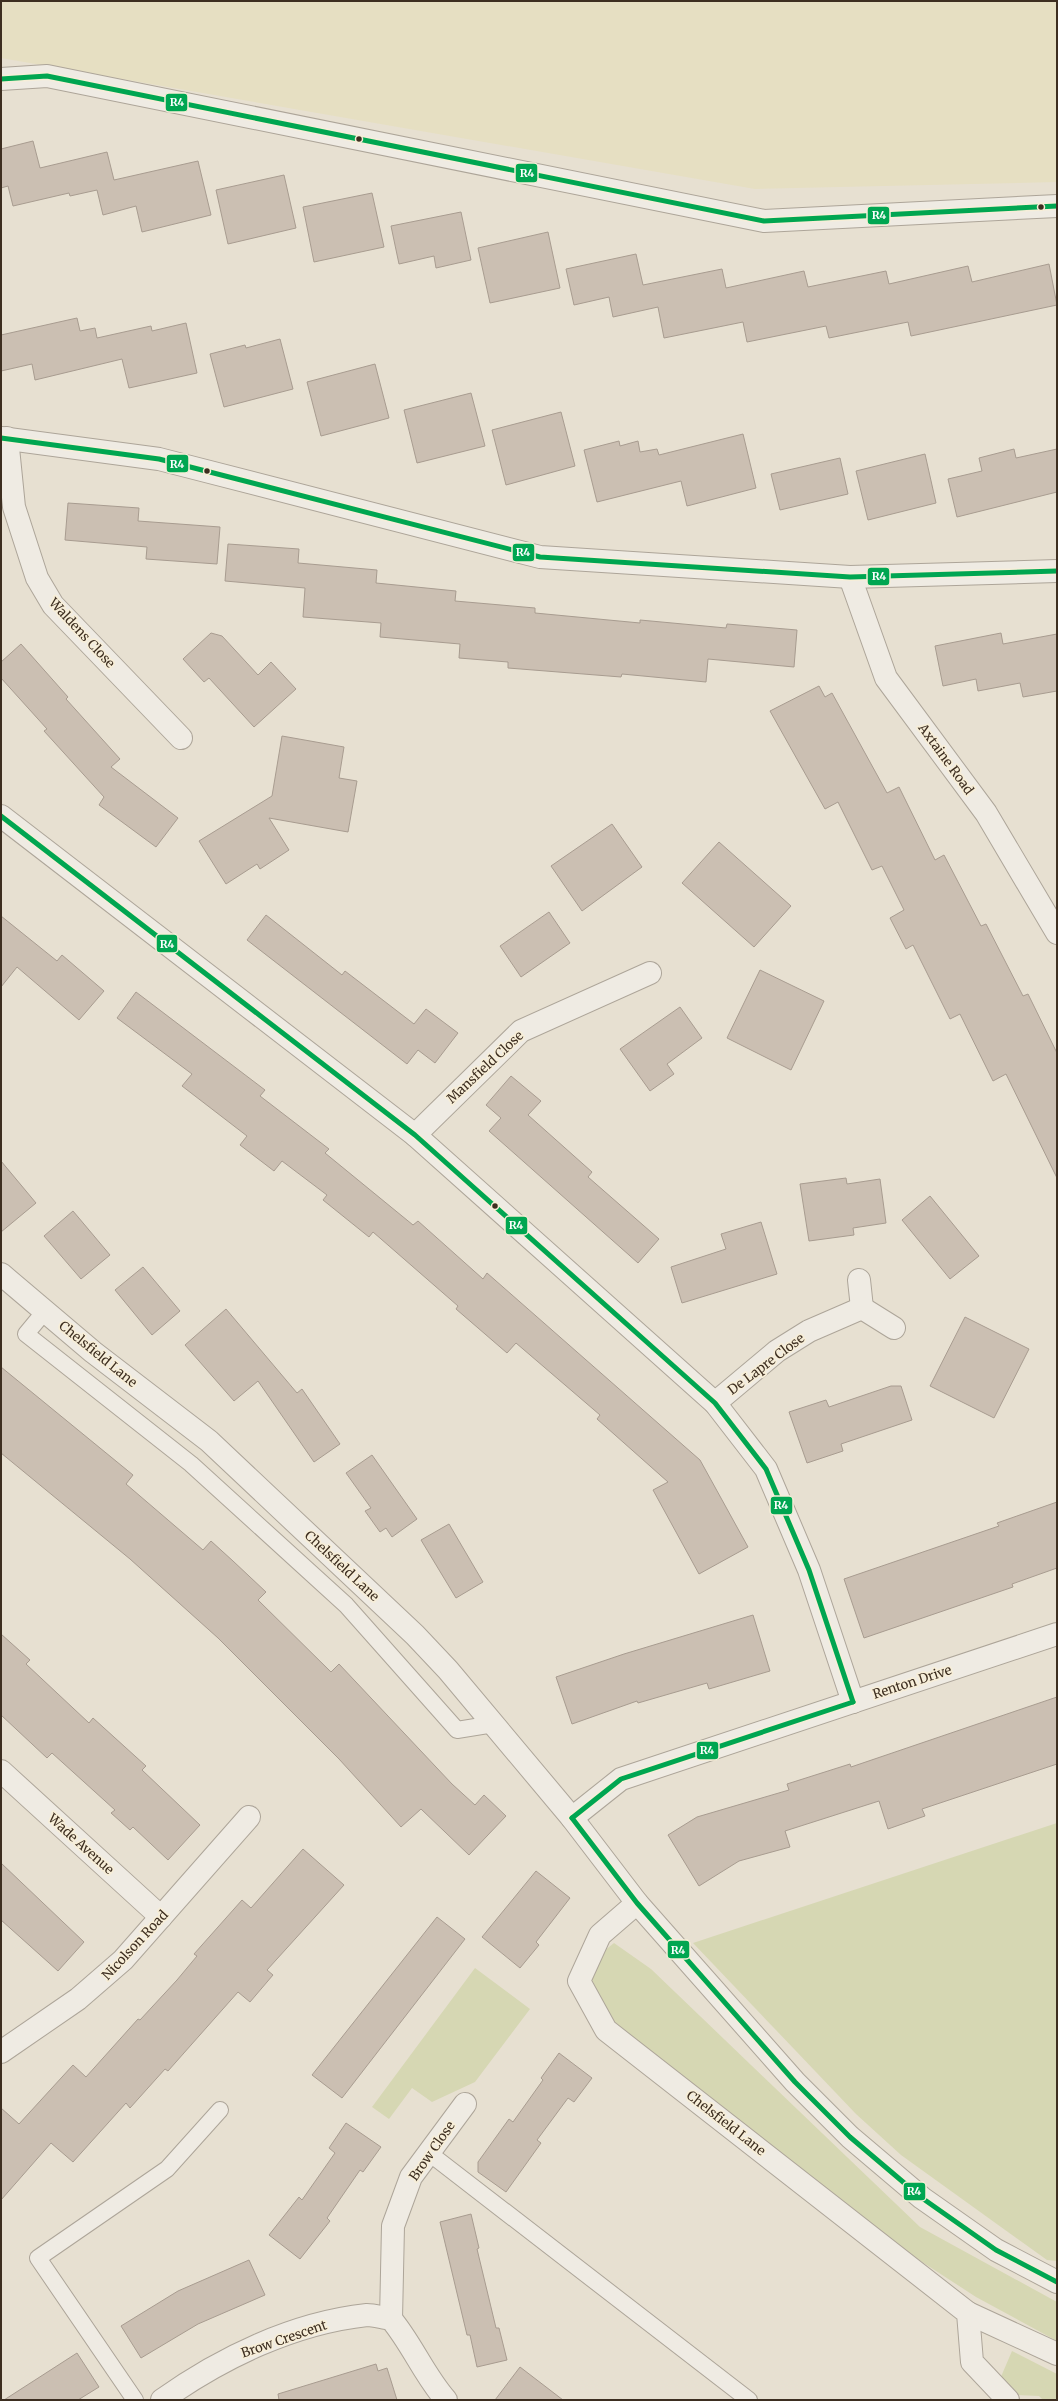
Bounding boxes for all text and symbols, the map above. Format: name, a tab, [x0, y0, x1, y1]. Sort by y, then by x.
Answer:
line badge: R4	[165, 93, 188, 112]
text: R4	[170, 95, 184, 109]
unlabelled marker	[354, 134, 364, 144]
line badge: R4	[515, 163, 538, 183]
text: R4	[520, 166, 534, 180]
unlabelled marker	[1036, 202, 1046, 212]
line badge: R4	[867, 206, 890, 225]
text: R4	[872, 208, 886, 222]
line badge: R4	[166, 454, 189, 473]
text: R4	[170, 457, 184, 471]
unlabelled marker	[202, 466, 212, 476]
line badge: R4	[512, 543, 535, 562]
text: R4	[516, 545, 530, 559]
line badge: R4	[867, 567, 890, 586]
text: R4	[872, 569, 886, 583]
street label: Waldens Close	[45, 594, 119, 672]
street label: Axtaine Road	[914, 719, 978, 798]
line badge: R4	[156, 934, 178, 953]
text: R4	[160, 937, 174, 951]
street label: Mansfield Close	[443, 1027, 527, 1107]
unlabelled marker	[490, 1201, 500, 1211]
line badge: R4	[505, 1216, 528, 1235]
text: R4	[509, 1218, 523, 1232]
street label: Chelsfield Lane	[55, 1317, 141, 1391]
street label: De Lapre Close	[724, 1329, 808, 1398]
line badge: R4	[770, 1496, 793, 1515]
text: R4	[774, 1498, 788, 1512]
street label: Chelsfield Lane	[301, 1527, 383, 1605]
street label: Renton Drive	[870, 1661, 954, 1703]
line badge: R4	[696, 1741, 719, 1760]
text: R4	[700, 1743, 714, 1757]
street label: Wade Avenue	[44, 1809, 118, 1878]
street label: Nicolson Road	[98, 1906, 172, 1983]
line badge: R4	[667, 1940, 690, 1959]
text: R4	[671, 1943, 685, 1957]
street label: Chelsfield Lane	[683, 2087, 769, 2159]
street label: Brow Close	[405, 2118, 459, 2184]
line badge: R4	[903, 2182, 926, 2201]
text: R4	[907, 2184, 921, 2198]
street label: Brow Crescent	[239, 2316, 329, 2362]

